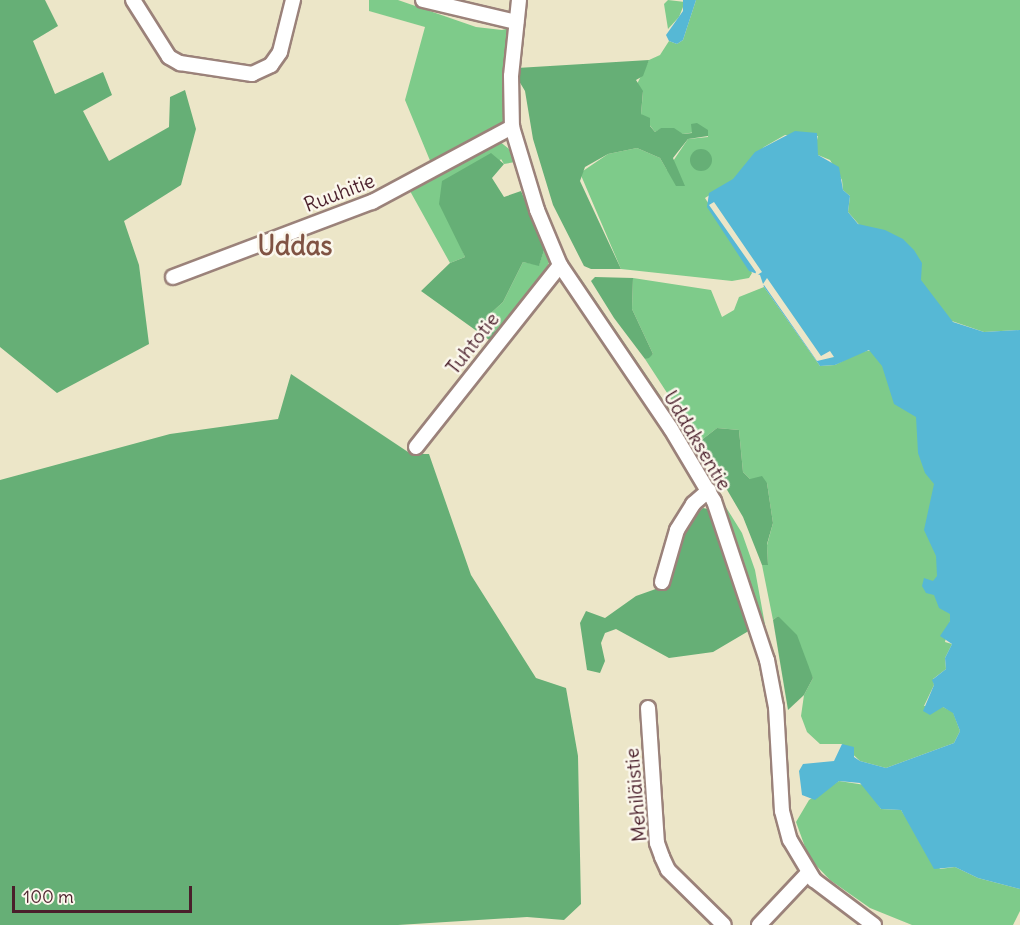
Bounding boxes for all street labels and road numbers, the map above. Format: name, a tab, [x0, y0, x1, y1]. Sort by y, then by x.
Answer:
street label: Ruuhitie	[300, 168, 378, 216]
street label: Tuhtotie	[440, 307, 504, 379]
street label: Uddaksentie	[659, 386, 737, 494]
street label: Mehiläistie	[619, 747, 651, 843]

